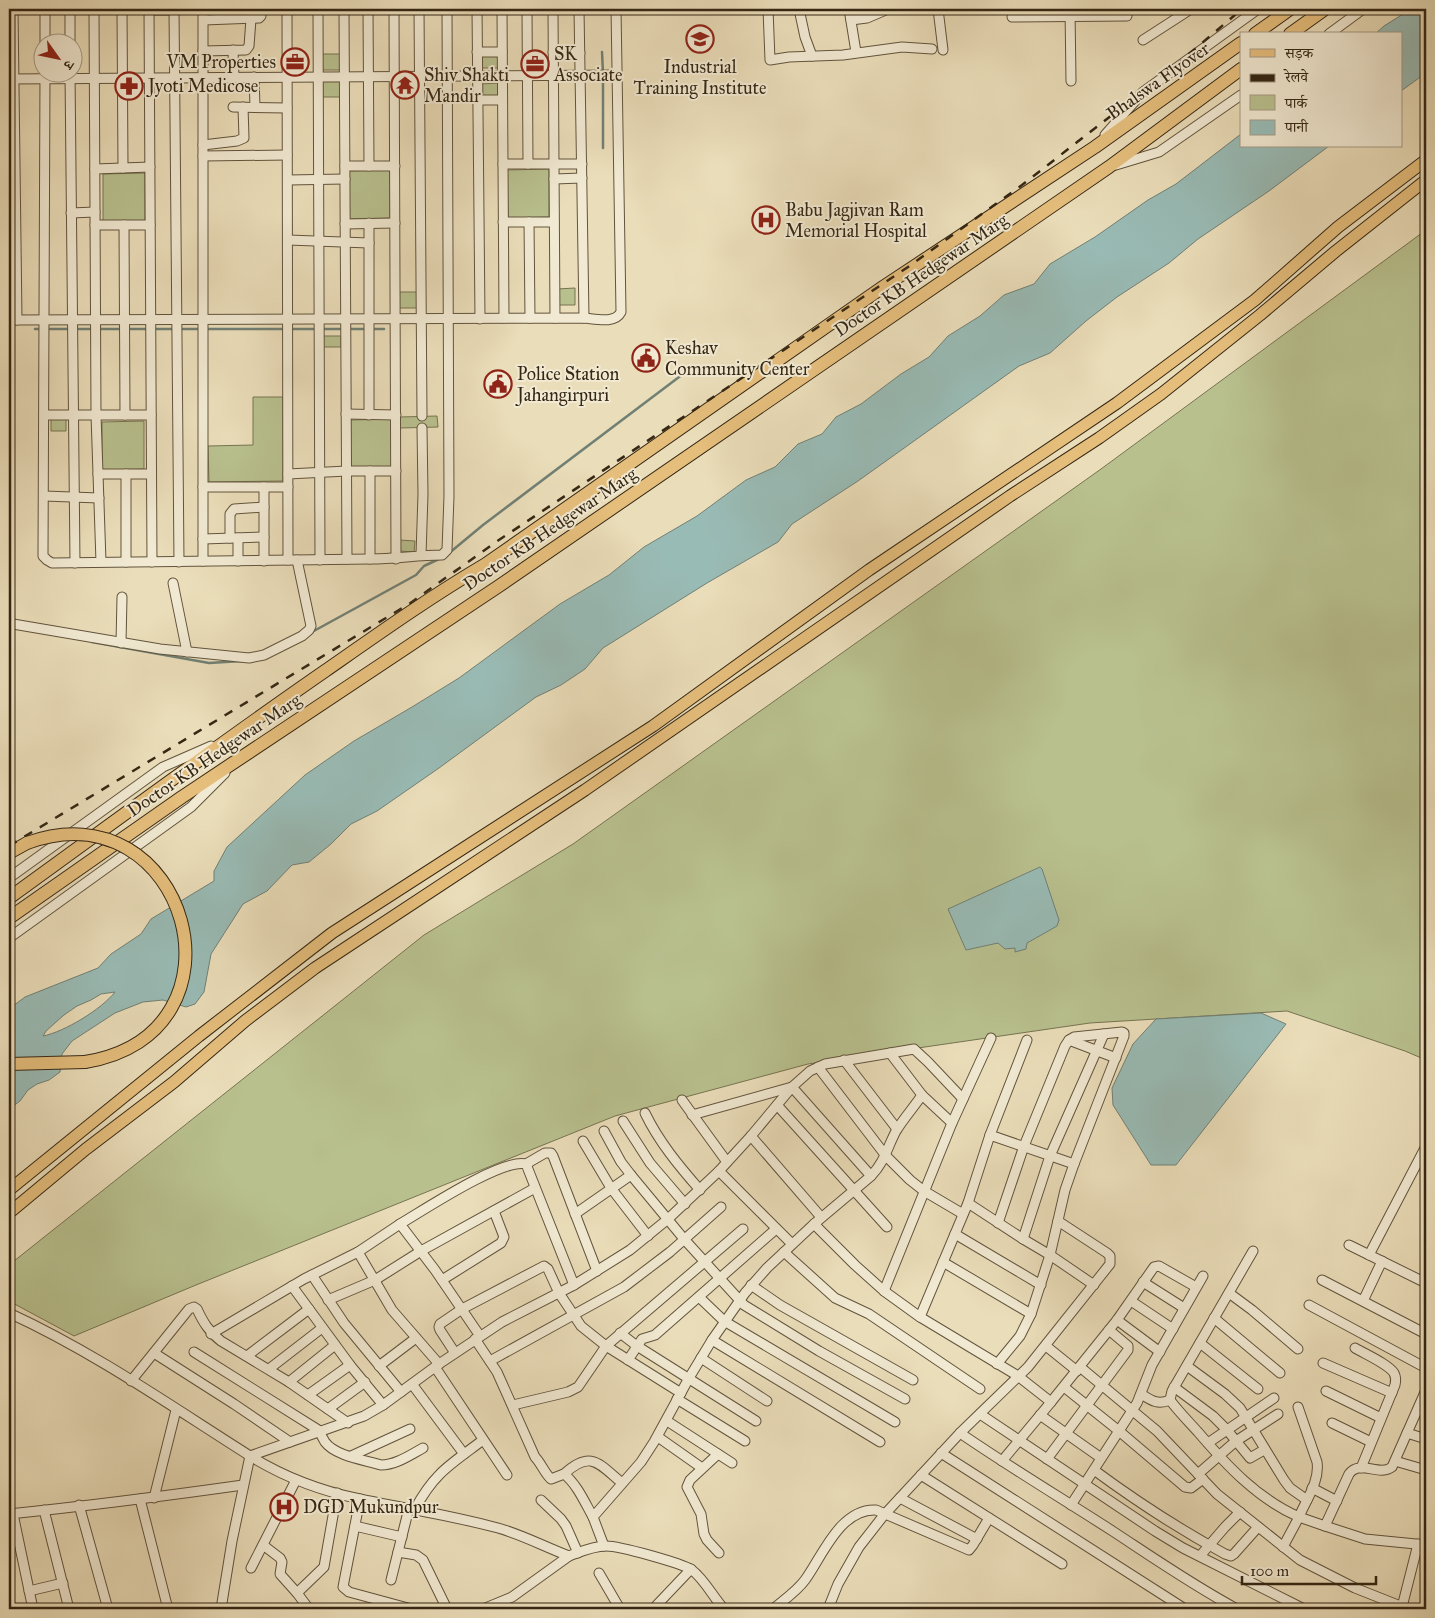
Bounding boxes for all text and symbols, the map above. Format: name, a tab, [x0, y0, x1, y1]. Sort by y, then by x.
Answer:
school or university icon: Industrial Training Institute	[685, 24, 715, 54]
north arrow	[32, 32, 82, 82]
legend	[1240, 32, 1402, 148]
street label: Bhalswa Flyover	[1102, 37, 1214, 125]
place label: SK Associate	[553, 43, 622, 86]
text: सड़क	[1284, 44, 1314, 62]
office icon: VM Properties	[280, 47, 310, 77]
office icon: SK Associate	[520, 49, 550, 79]
place label: VM Properties	[165, 51, 276, 73]
text: उ	[59, 56, 78, 73]
place label: Industrial Training Institute	[634, 56, 766, 100]
place label: Shiv Shakti Mandir	[424, 64, 509, 107]
text: रेलवे	[1283, 68, 1309, 86]
temple icon: Shiv Shakti Mandir	[390, 70, 420, 100]
pharmacy icon: Jyoti Medicose	[114, 71, 144, 101]
place label: Jyoti Medicose	[146, 75, 258, 98]
text: पार्क	[1284, 94, 1308, 112]
text: पानी	[1284, 118, 1309, 136]
place label: Babu Jagjivan Ram Memorial Hospital	[785, 199, 927, 242]
hospital icon: Babu Jagjivan Ram Memorial Hospital	[751, 205, 781, 235]
street label: Doctor KB Hedgewar Marg	[830, 208, 1013, 342]
place label: Keshav Community Center	[665, 337, 810, 380]
public building icon: Keshav Community Center	[631, 343, 661, 373]
place label: Police Station Jahangirpuri	[515, 363, 619, 407]
public building icon: Police Station Jahangirpuri	[483, 369, 513, 399]
street label: Doctor KB Hedgewar Marg	[459, 462, 642, 596]
street label: Doctor KB Hedgewar Marg	[123, 688, 306, 822]
hospital icon: DGD Mukundpur	[269, 1492, 299, 1522]
place label: DGD Mukundpur	[303, 1496, 439, 1518]
scale bar	[1242, 1553, 1376, 1585]
text: 100 m	[1250, 1562, 1290, 1580]

